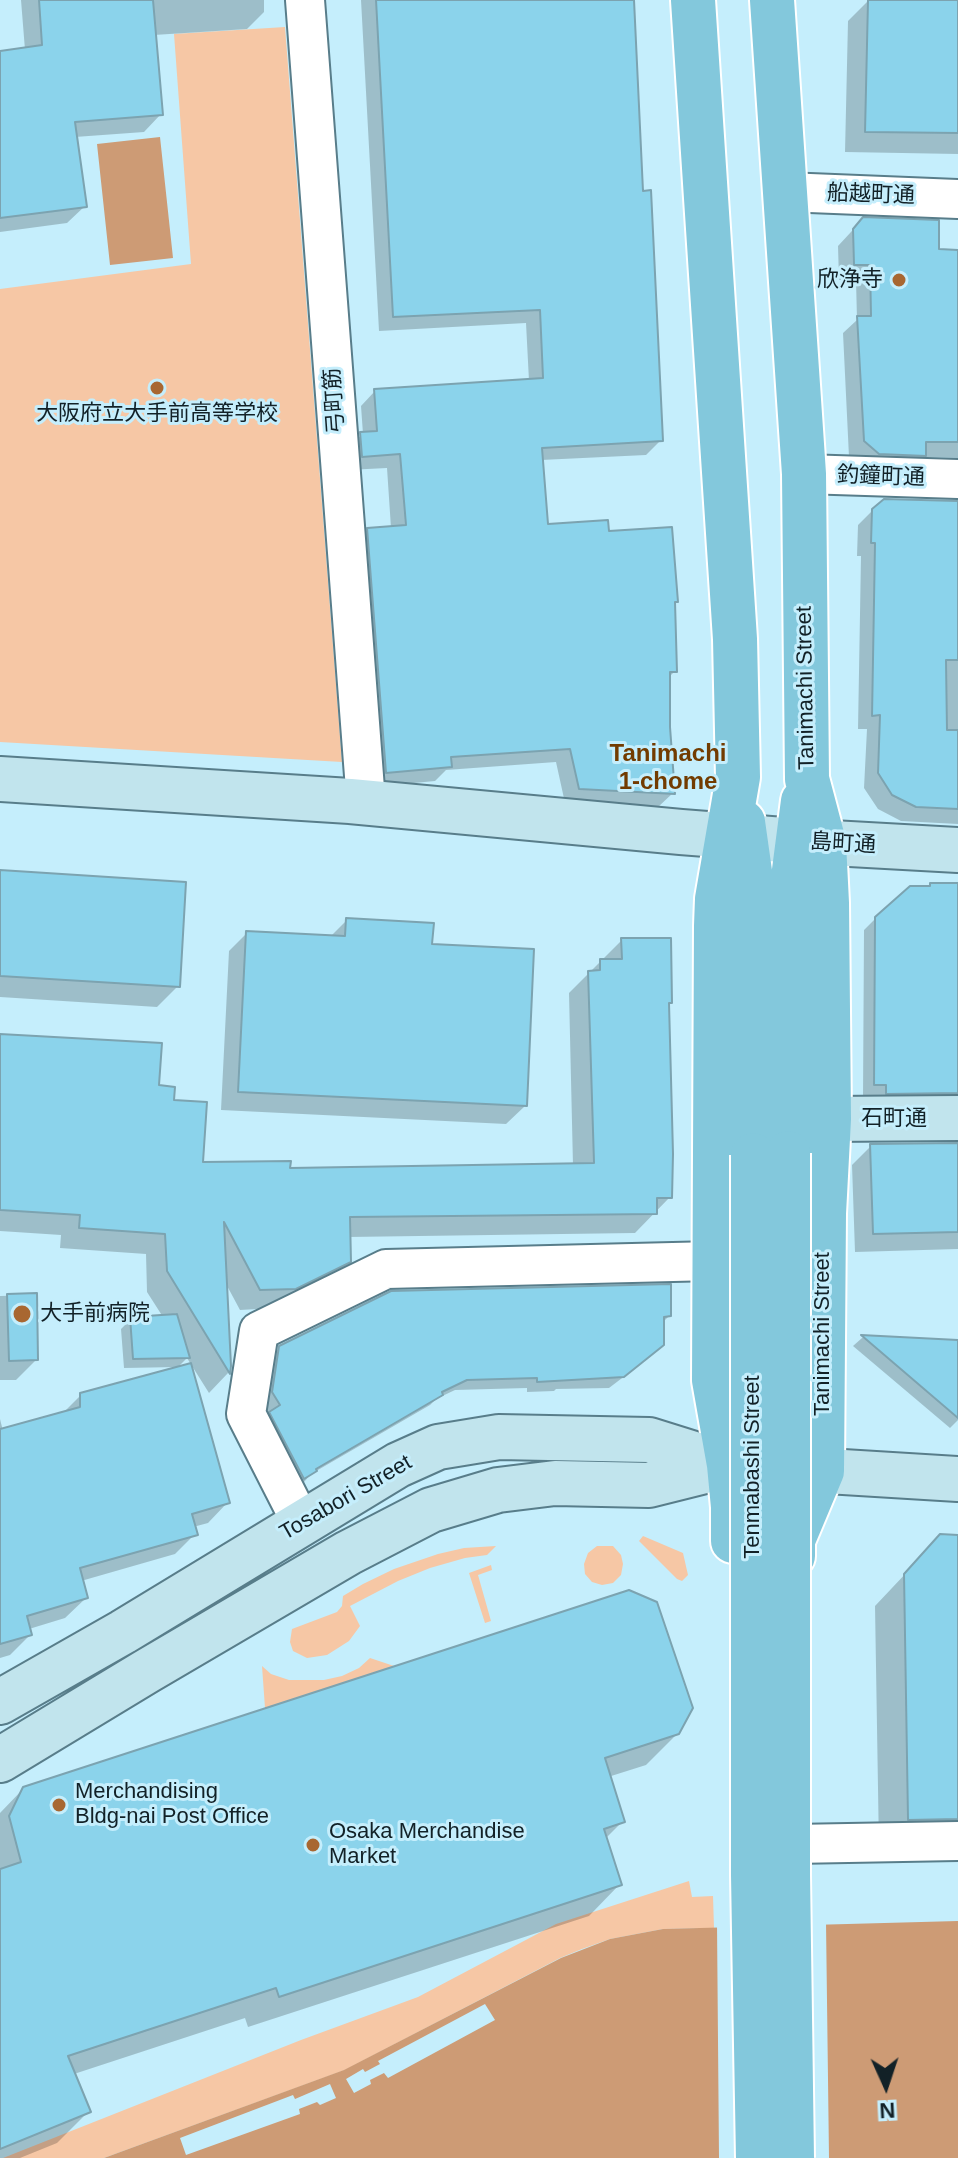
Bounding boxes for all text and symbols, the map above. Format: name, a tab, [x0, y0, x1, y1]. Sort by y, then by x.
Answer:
street label: 船越町通	[827, 180, 915, 210]
place label: 欣浄寺	[817, 267, 883, 293]
marker: 欣浄寺	[890, 271, 908, 289]
street label: 弓町筋	[320, 367, 350, 435]
marker: 大阪府立大手前高等学校	[148, 379, 166, 397]
place label: 大阪府立大手前高等学校	[36, 401, 278, 427]
street label: 釣鐘町通	[837, 462, 925, 492]
street label: Tanimachi Street	[791, 606, 821, 770]
district label: Tanimachi 1-chome	[610, 740, 726, 796]
street label: 島町通	[809, 829, 877, 859]
street label: 石町通	[861, 1106, 927, 1132]
street label: Tanimachi Street	[810, 1252, 836, 1416]
place label: 大手前病院	[40, 1301, 150, 1327]
marker: 大手前病院	[11, 1303, 33, 1325]
street label: Tenmabashi Street	[740, 1375, 766, 1559]
street label: Tosabori Street	[275, 1450, 417, 1546]
place label: Merchandising Bldg-nai Post Office	[75, 1779, 269, 1830]
marker: Merchandising Bldg-nai Post Office	[50, 1796, 68, 1814]
place label: Osaka Merchandise Market	[329, 1819, 525, 1870]
marker: Osaka Merchandise Market	[304, 1836, 322, 1854]
north arrow	[846, 2046, 926, 2126]
text: N	[879, 2098, 896, 2123]

